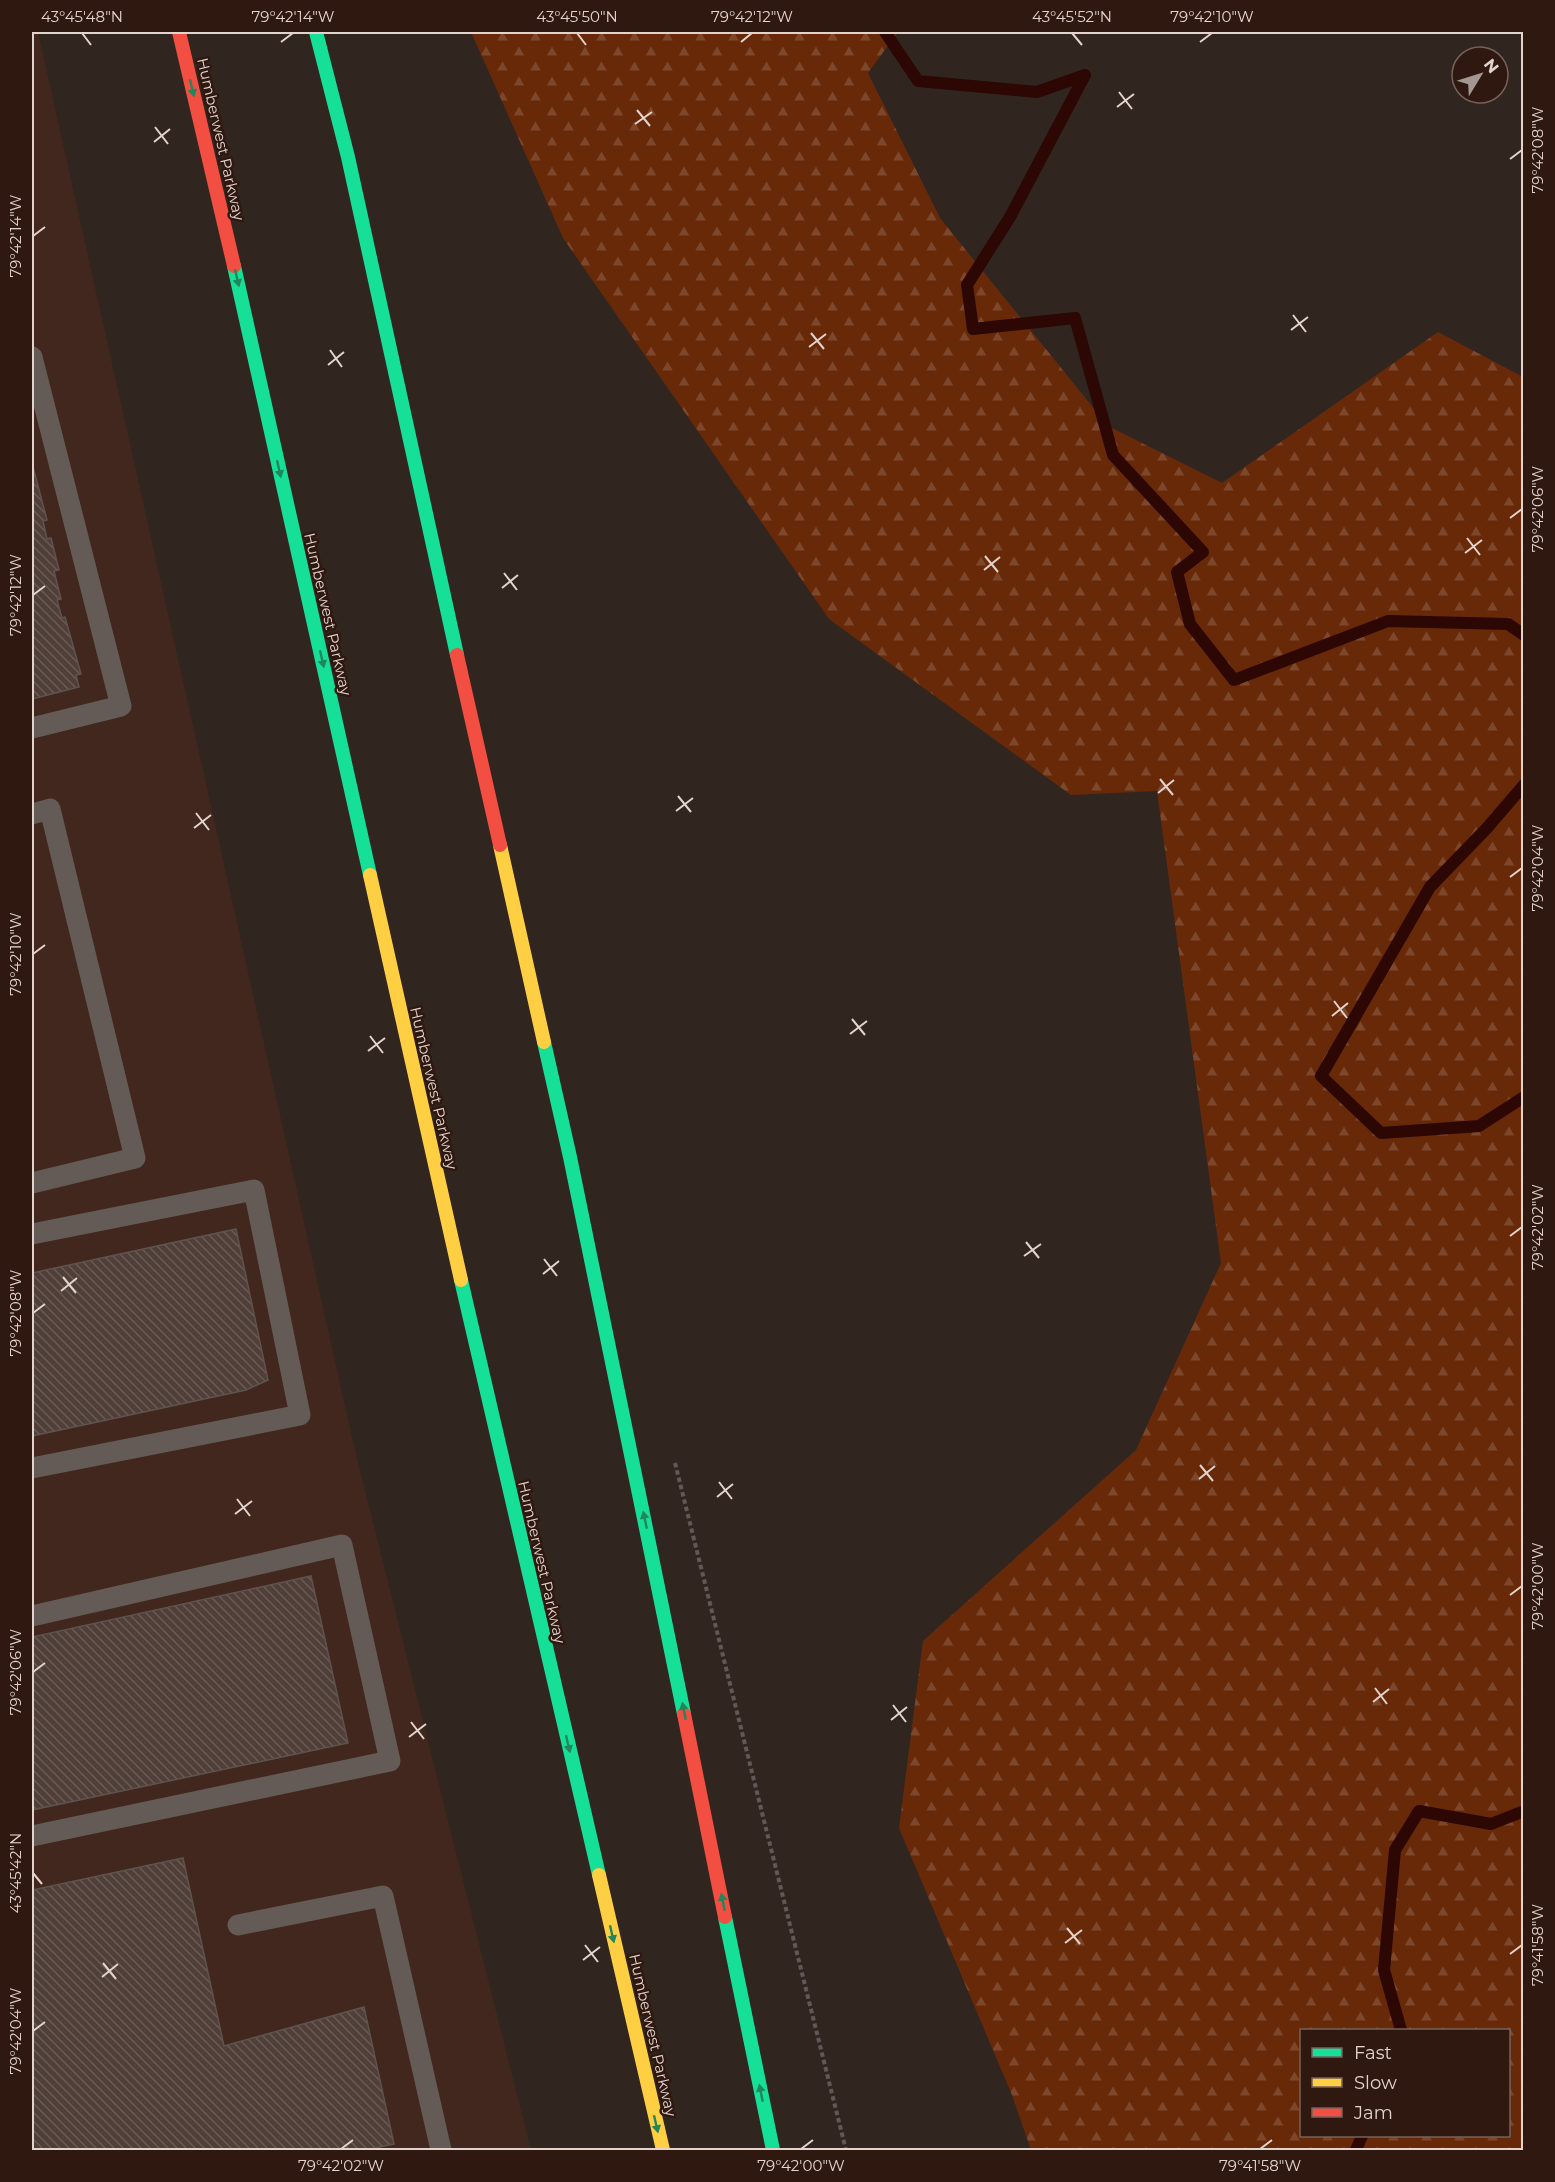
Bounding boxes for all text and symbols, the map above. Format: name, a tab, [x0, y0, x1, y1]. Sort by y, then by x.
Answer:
text: 43°45'48"N	[41, 7, 123, 26]
text: 79°42'14"W	[252, 7, 335, 26]
text: 43°45'50"N	[536, 7, 618, 26]
text: 79°42'12"W	[711, 7, 793, 26]
text: 43°45'52"N	[1032, 7, 1112, 26]
text: 79°42'10"W	[1170, 7, 1254, 26]
north arrow	[1450, 45, 1510, 105]
text: N	[1480, 55, 1503, 77]
street label: Humberwest Parkway	[193, 56, 249, 223]
one-way arrow	[188, 79, 197, 98]
text: 79°42'08"W	[1528, 106, 1547, 194]
text: 79°42'14"W	[6, 194, 25, 277]
one-way arrow	[232, 269, 242, 287]
one-way arrow	[275, 459, 285, 478]
text: 79°42'06"W	[1528, 465, 1547, 552]
street label: Humberwest Parkway	[300, 531, 356, 698]
text: 79°42'12"W	[6, 554, 25, 636]
one-way arrow	[317, 650, 327, 668]
text: 79°42'04"W	[1528, 824, 1547, 911]
text: 79°42'10"W	[6, 912, 25, 996]
street label: Humberwest Parkway	[406, 1005, 462, 1172]
text: 79°42'02"W	[1528, 1184, 1547, 1270]
text: 79°42'08"W	[6, 1269, 25, 1357]
street label: Humberwest Parkway	[514, 1479, 570, 1646]
one-way arrow	[640, 1510, 649, 1529]
text: 79°42'00"W	[1528, 1542, 1547, 1630]
text: 79°42'06"W	[6, 1628, 25, 1715]
one-way arrow	[679, 1701, 688, 1720]
one-way arrow	[563, 1735, 573, 1753]
text: 43°45'42"N	[6, 1833, 25, 1913]
one-way arrow	[718, 1892, 727, 1911]
text: 79°41'58"W	[1528, 1904, 1547, 1986]
one-way arrow	[608, 1925, 617, 1944]
street label: Humberwest Parkway	[625, 1952, 681, 2119]
text: 79°42'04"W	[6, 1987, 25, 2074]
legend	[1300, 2029, 1510, 2137]
text: Fast	[1354, 2042, 1392, 2064]
text: Slow	[1354, 2072, 1397, 2094]
one-way arrow	[756, 2083, 765, 2102]
text: Jam	[1353, 2102, 1393, 2124]
one-way arrow	[652, 2115, 662, 2133]
text: 79°42'02"W	[298, 2156, 384, 2175]
text: 79°42'00"W	[757, 2156, 845, 2175]
text: 79°41'58"W	[1219, 2156, 1301, 2175]

